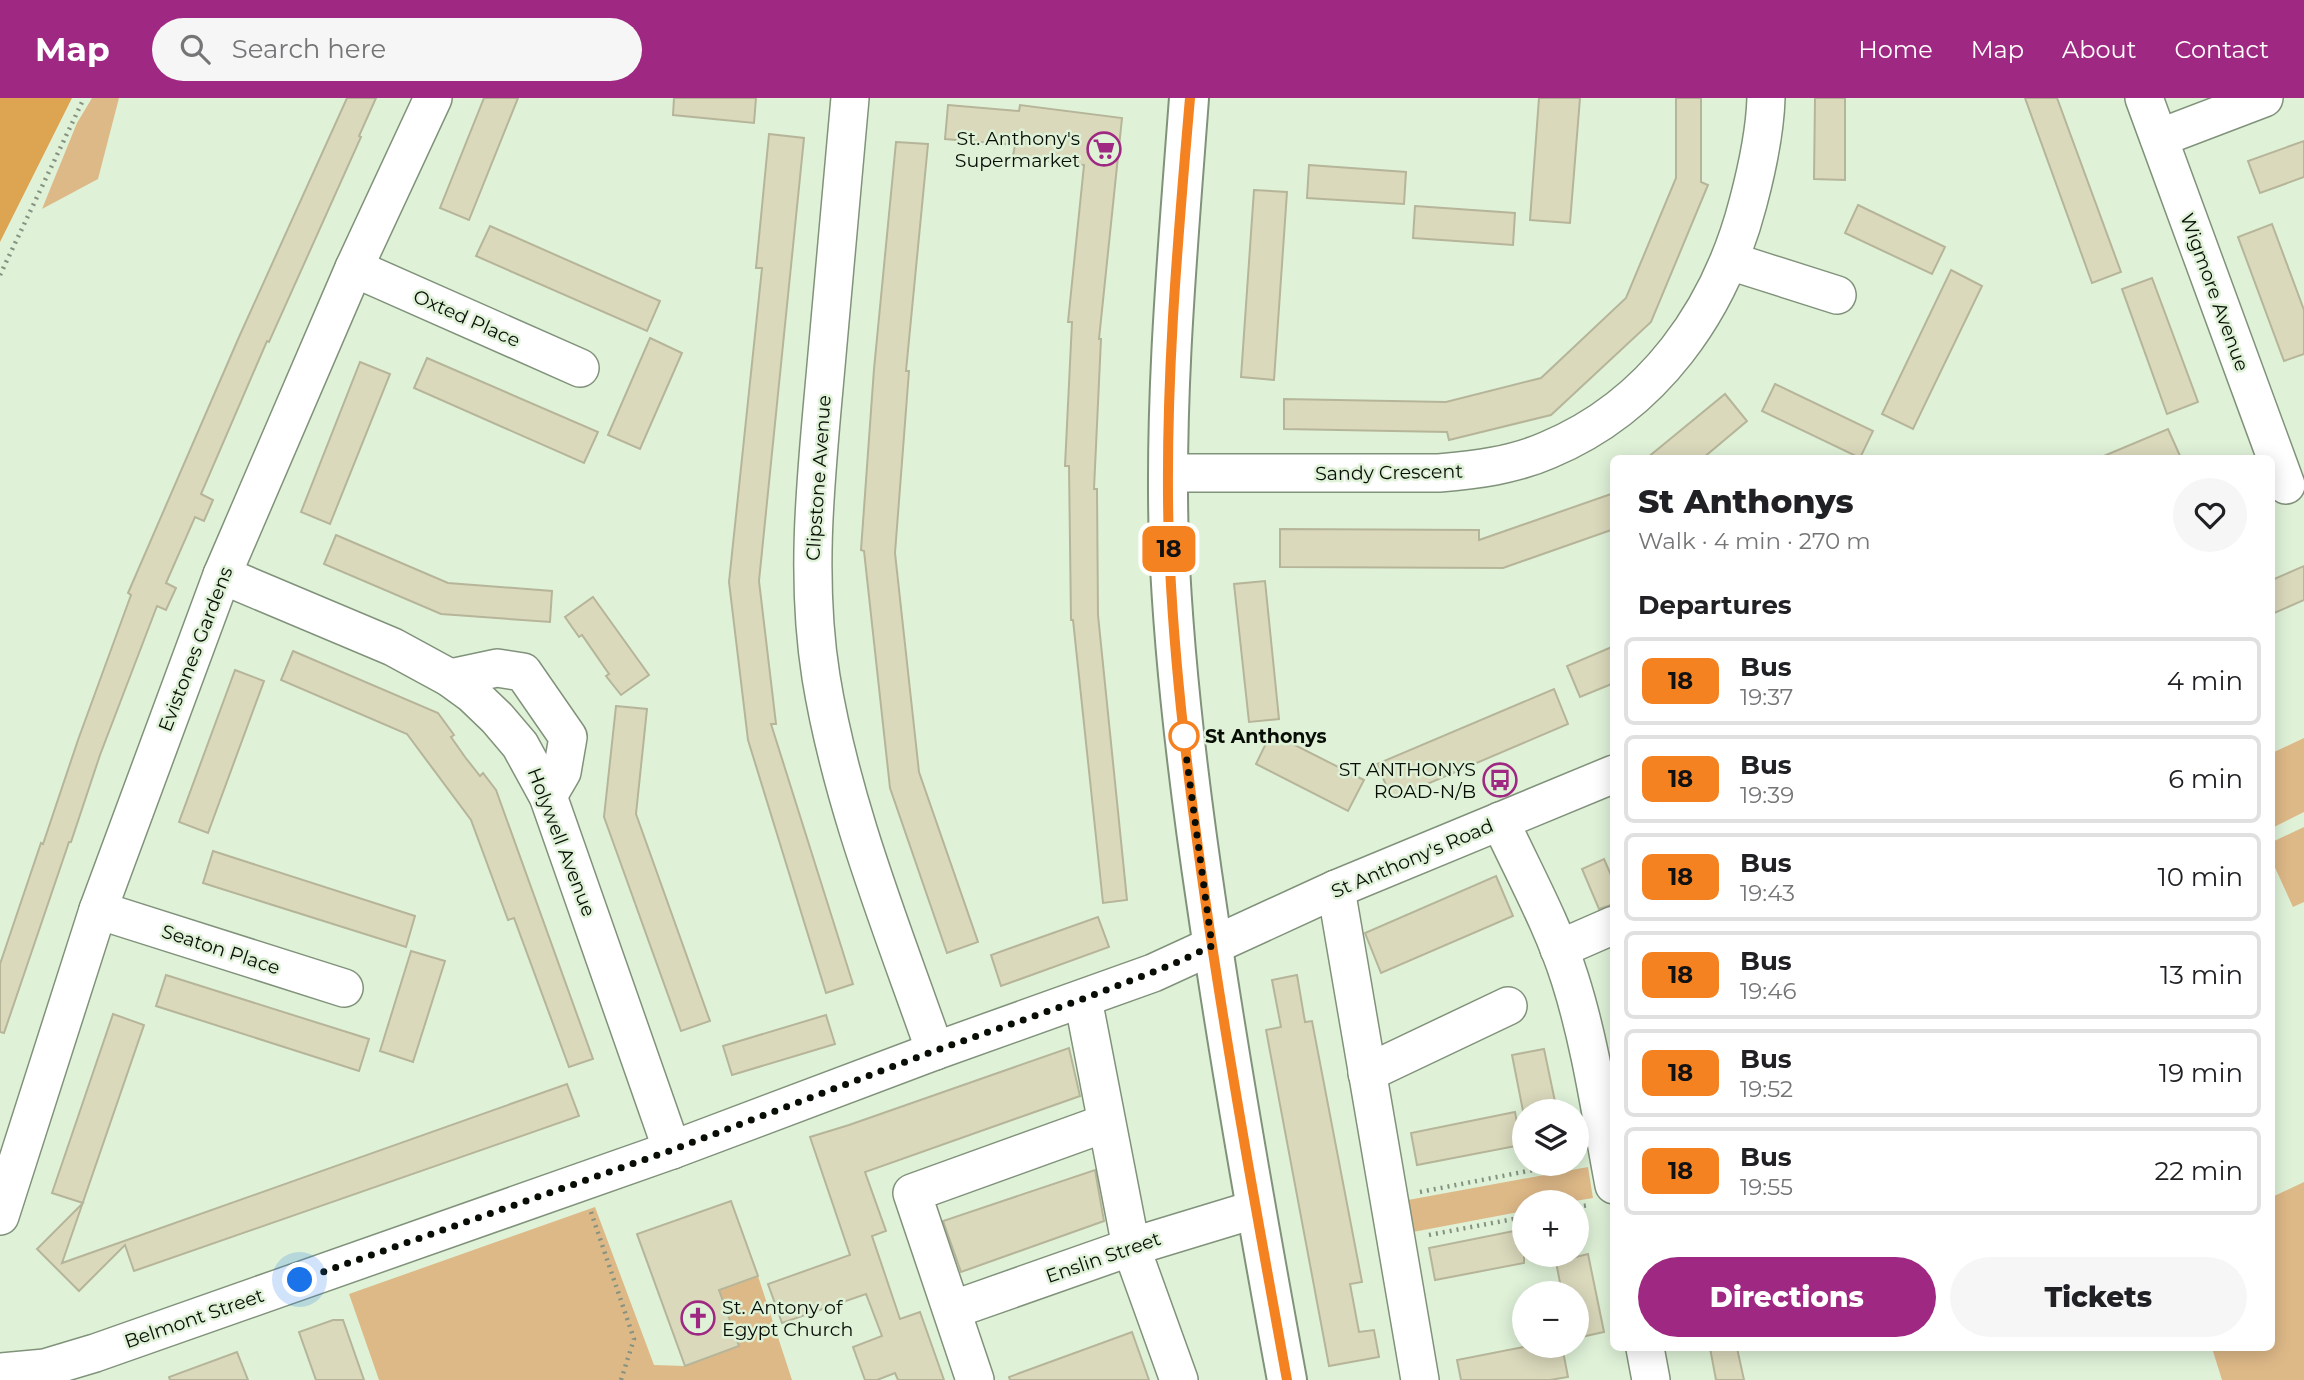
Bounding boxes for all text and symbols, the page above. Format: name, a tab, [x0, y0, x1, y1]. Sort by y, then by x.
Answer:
search box	[152, 18, 642, 81]
text: Map	[35, 29, 110, 69]
icon: search	[176, 30, 214, 68]
text: Search here	[232, 33, 386, 65]
text: Home	[1858, 35, 1933, 64]
text: Map	[1971, 35, 2024, 64]
text: About	[2062, 35, 2136, 64]
text: Contact	[2174, 35, 2269, 64]
place label: St. Anthony's Supermarket	[955, 127, 1080, 172]
supermarket icon: St. Anthony's Supermarket	[1085, 130, 1123, 168]
street label: Wigmore Avenue	[2175, 210, 2254, 374]
street label: Oxted Place	[410, 285, 524, 352]
street label: Clipstone Avenue	[801, 394, 836, 562]
street label: Sandy Crescent	[1315, 460, 1463, 485]
button: heart	[2173, 478, 2247, 552]
text: St Anthonys	[1638, 481, 1854, 521]
line badge: 18	[1138, 526, 1200, 572]
text: Walk · 4 min · 270 m	[1638, 527, 1871, 555]
text: 18	[1156, 534, 1182, 563]
street label: Evistones Gardens	[153, 563, 238, 735]
text: Departures	[1638, 589, 1792, 621]
text: Bus	[1740, 651, 1792, 683]
text: 4 min	[2167, 665, 2243, 697]
text: 18	[1668, 666, 1693, 695]
text: 19:37	[1740, 683, 1793, 711]
marker: St Anthonys	[1169, 721, 1199, 751]
place label: St Anthonys	[1205, 725, 1327, 748]
text: Bus	[1740, 749, 1792, 781]
place label: ST ANTHONYS ROAD-N/B	[1339, 758, 1476, 803]
bus stop icon: ST ANTHONYS ROAD-N/B	[1481, 761, 1519, 799]
text: 6 min	[2168, 763, 2243, 795]
text: 18	[1668, 764, 1693, 793]
street label: Holywell Avenue	[523, 765, 600, 920]
text: 19:39	[1740, 781, 1794, 809]
street label: St Anthony's Road	[1328, 814, 1497, 903]
text: Bus	[1740, 847, 1792, 879]
text: 10 min	[2157, 861, 2243, 893]
text: 18	[1668, 862, 1693, 891]
text: 19:43	[1740, 879, 1795, 907]
street label: Seaton Place	[159, 920, 283, 979]
text: Bus	[1740, 945, 1792, 977]
text: 13 min	[2160, 959, 2243, 991]
text: 18	[1668, 960, 1693, 989]
text: 19:46	[1740, 977, 1796, 1005]
text: Bus	[1740, 1043, 1792, 1075]
text: 19 min	[2159, 1057, 2243, 1089]
text: 18	[1668, 1058, 1693, 1087]
text: 19:52	[1740, 1075, 1793, 1103]
map controls	[1512, 1099, 1589, 1358]
button: layers	[1512, 1099, 1589, 1176]
text: Bus	[1740, 1141, 1792, 1173]
text: 22 min	[2154, 1155, 2243, 1187]
text: 18	[1668, 1156, 1693, 1185]
text: 19:55	[1740, 1173, 1793, 1201]
button: +	[1512, 1190, 1589, 1267]
street label: Enslin Street	[1043, 1227, 1164, 1288]
button: Directions	[1638, 1257, 1936, 1337]
button: Tickets	[1950, 1257, 2247, 1337]
your location	[282, 1262, 317, 1297]
button: −	[1512, 1281, 1589, 1358]
street label: Belmont Street	[121, 1284, 267, 1353]
place label: St. Antony of Egypt Church	[722, 1296, 853, 1341]
church icon: St. Antony of Egypt Church	[679, 1299, 717, 1337]

